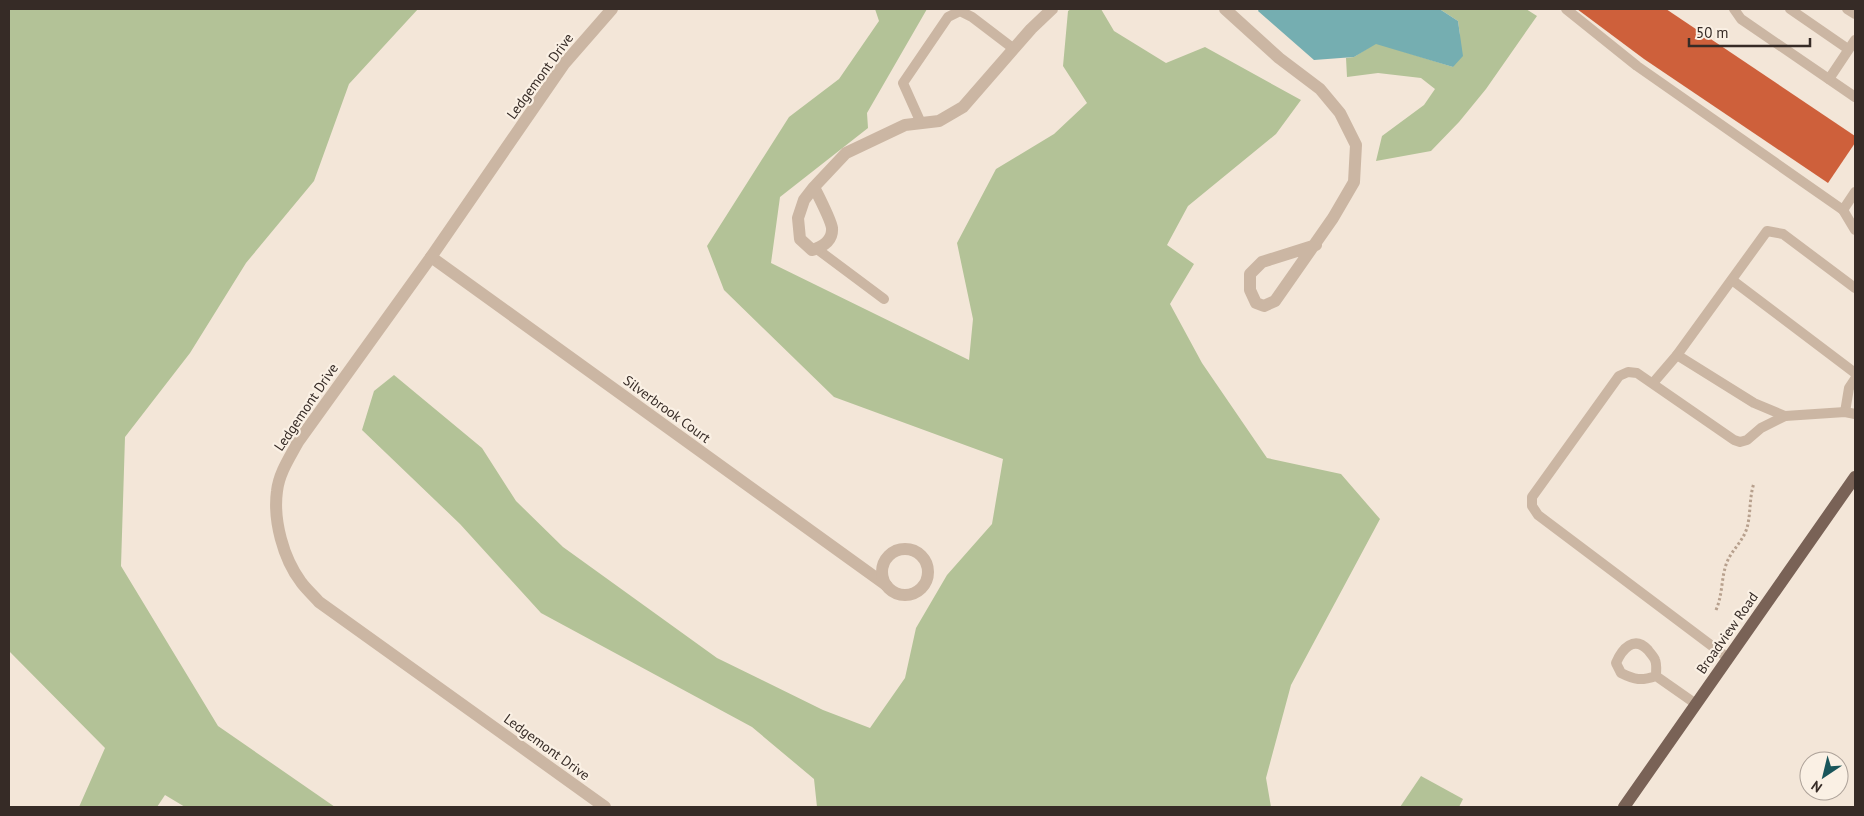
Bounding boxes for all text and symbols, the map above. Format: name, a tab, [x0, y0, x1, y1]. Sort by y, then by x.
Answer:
scale bar	[1689, 15, 1810, 47]
text: 50 m	[1696, 23, 1729, 42]
street label: Ledgemont Drive	[503, 29, 577, 123]
street label: Ledgemont Drive	[270, 360, 342, 454]
street label: Silverbrook Court	[620, 371, 714, 447]
street label: Broadview Road	[1692, 589, 1762, 677]
street label: Ledgemont Drive	[500, 710, 594, 784]
north arrow	[1799, 751, 1849, 801]
text: N	[1808, 777, 1825, 797]

